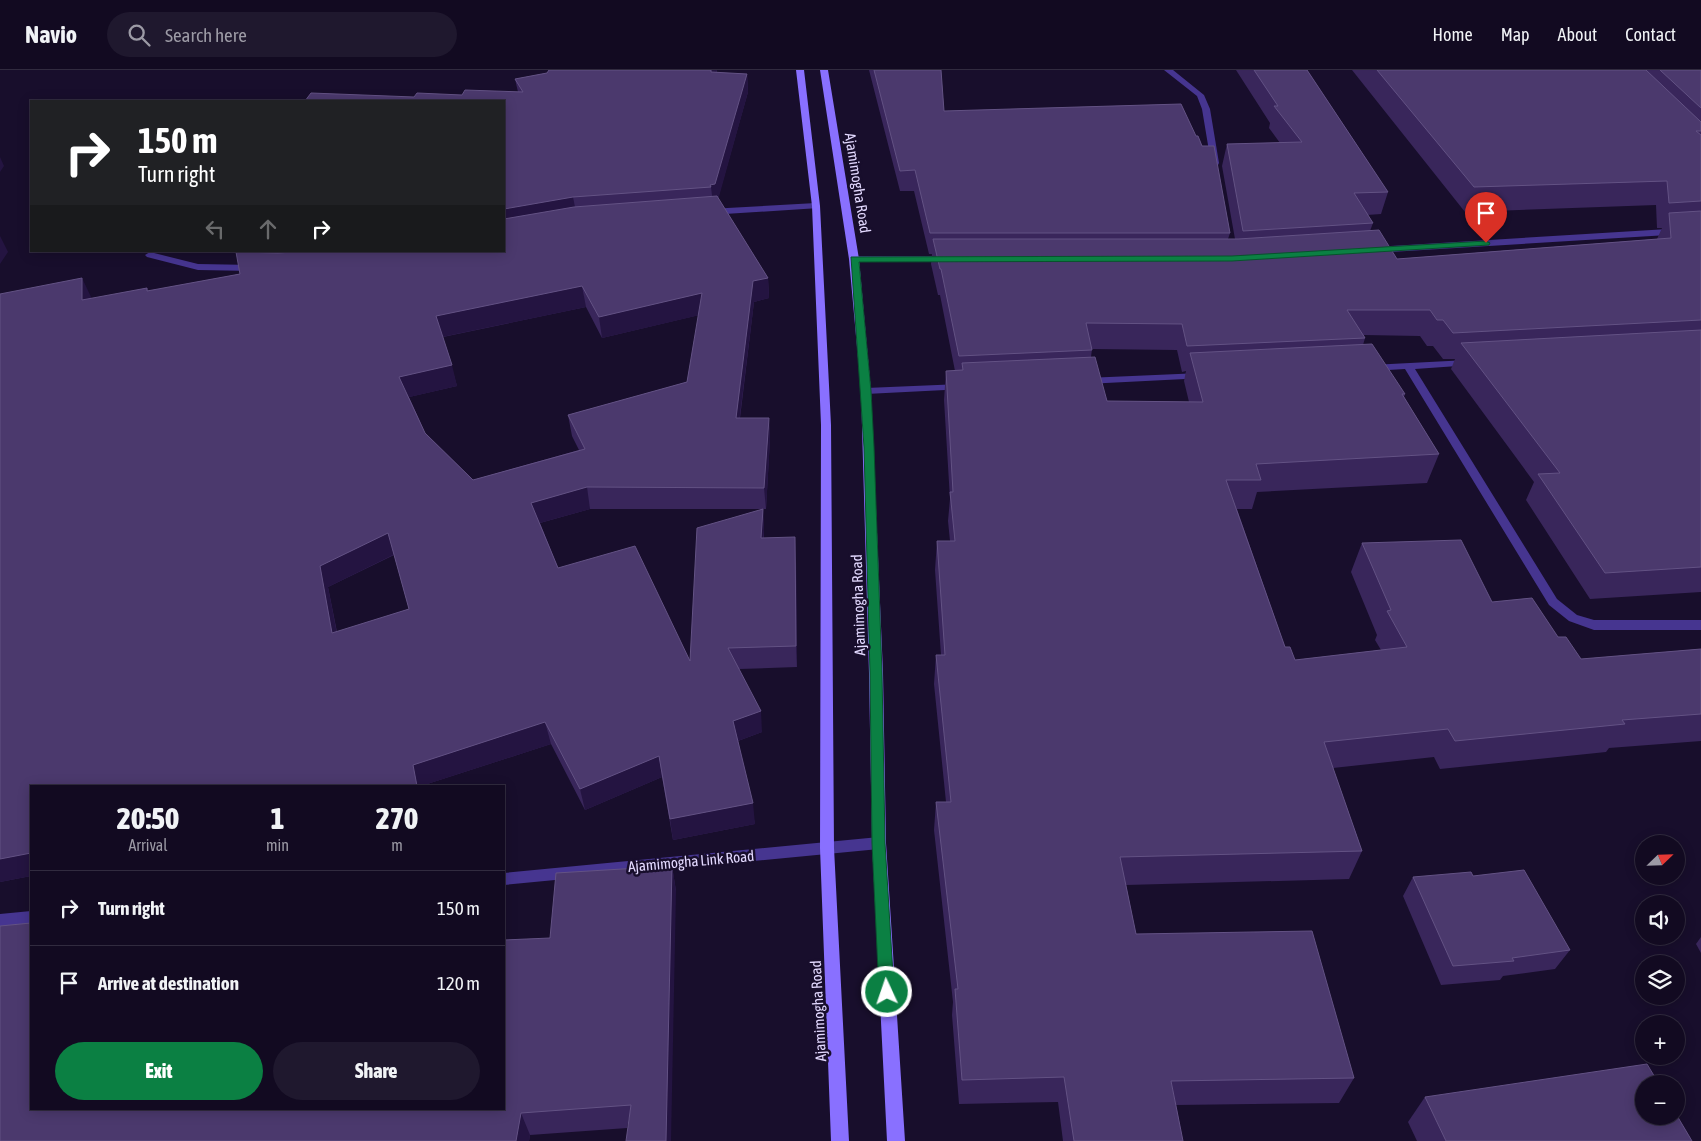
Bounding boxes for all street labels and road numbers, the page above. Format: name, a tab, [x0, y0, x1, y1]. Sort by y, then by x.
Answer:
street label: Ajamimogha Road	[842, 132, 874, 234]
street label: Ajamimogha Road	[848, 554, 868, 656]
street label: Ajamimogha Link Road	[627, 847, 755, 875]
street label: Ajamimogha Road	[807, 960, 829, 1062]

